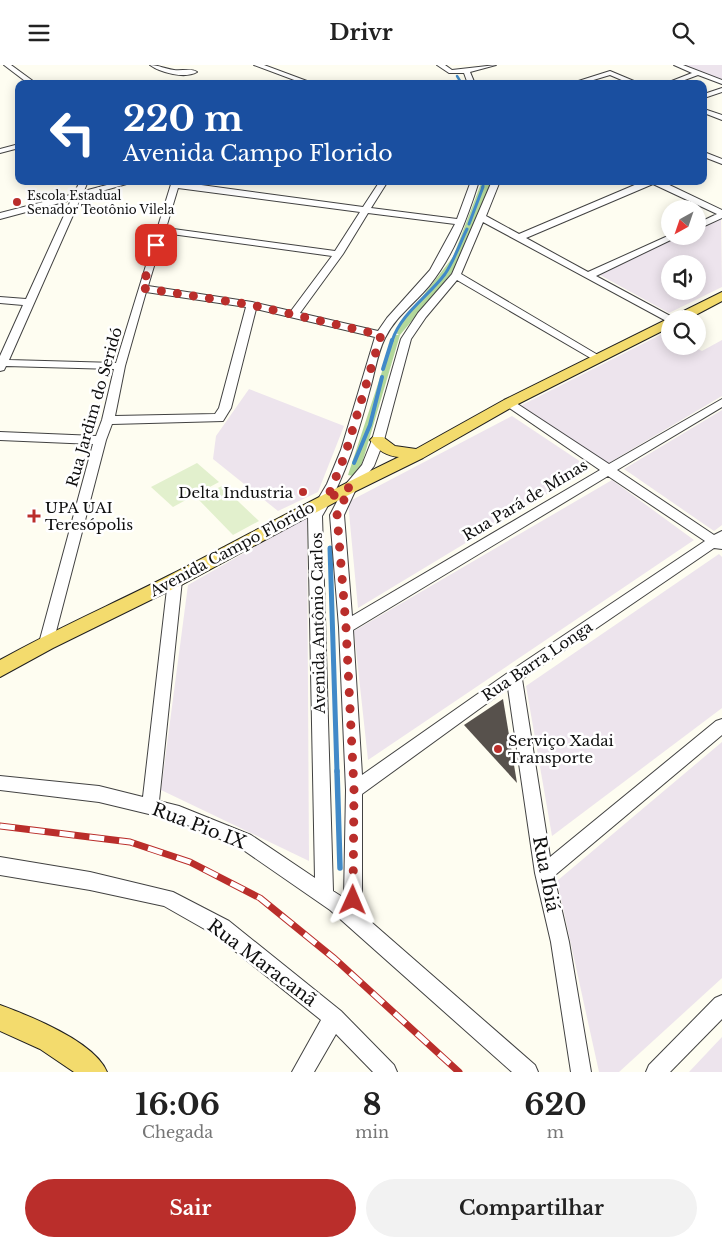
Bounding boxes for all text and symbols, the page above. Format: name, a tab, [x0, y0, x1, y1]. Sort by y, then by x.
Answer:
icon: menu	[25, 19, 53, 47]
text: Drivr	[329, 19, 393, 46]
icon: search	[669, 19, 697, 47]
text: 220 m	[123, 97, 243, 140]
icon: left	[40, 100, 105, 165]
text: Avenida Campo Florido	[123, 140, 393, 167]
place label: Escola Estadual Senador Teotônio Vilela	[27, 188, 175, 217]
marker: Escola Estadual Senador Teotônio Vilela	[11, 196, 23, 208]
north arrow	[661, 200, 706, 245]
map controls	[661, 200, 706, 355]
pin	[135, 224, 177, 266]
icon: arrive	[142, 231, 170, 259]
button: sound	[661, 255, 706, 300]
button: search	[661, 310, 706, 355]
street label: Rua Jardim do Seridó	[62, 325, 126, 489]
street label: Rua Pará de Minas	[459, 455, 591, 545]
place label: Delta Industria	[178, 483, 294, 502]
marker: Delta Industria	[297, 486, 309, 498]
street label: Avenida Campo Florido	[145, 497, 318, 601]
place label: UPA UAI Teresópolis	[45, 498, 133, 534]
marker: UPA UAI Teresópolis	[27, 509, 41, 523]
street label: Avenida Antônio Carlos	[307, 532, 329, 715]
street label: Rua Barra Longa	[478, 617, 596, 705]
place label: Serviço Xadai Transporte	[508, 731, 614, 767]
marker: Serviço Xadai Transporte	[492, 743, 504, 755]
street label: Rua Pio IX	[149, 798, 249, 854]
street label: Rua Ibiá	[528, 834, 564, 914]
position arrow	[326, 873, 378, 925]
street label: Rua Maracanã	[203, 915, 321, 1011]
text: 16:06	[135, 1086, 220, 1123]
text: 8	[363, 1086, 382, 1123]
text: 620	[524, 1086, 587, 1123]
text: Chegada	[142, 1122, 213, 1142]
text: min	[355, 1122, 389, 1142]
text: m	[547, 1122, 564, 1142]
button: Sair	[25, 1179, 356, 1237]
button: Compartilhar	[366, 1179, 697, 1237]

